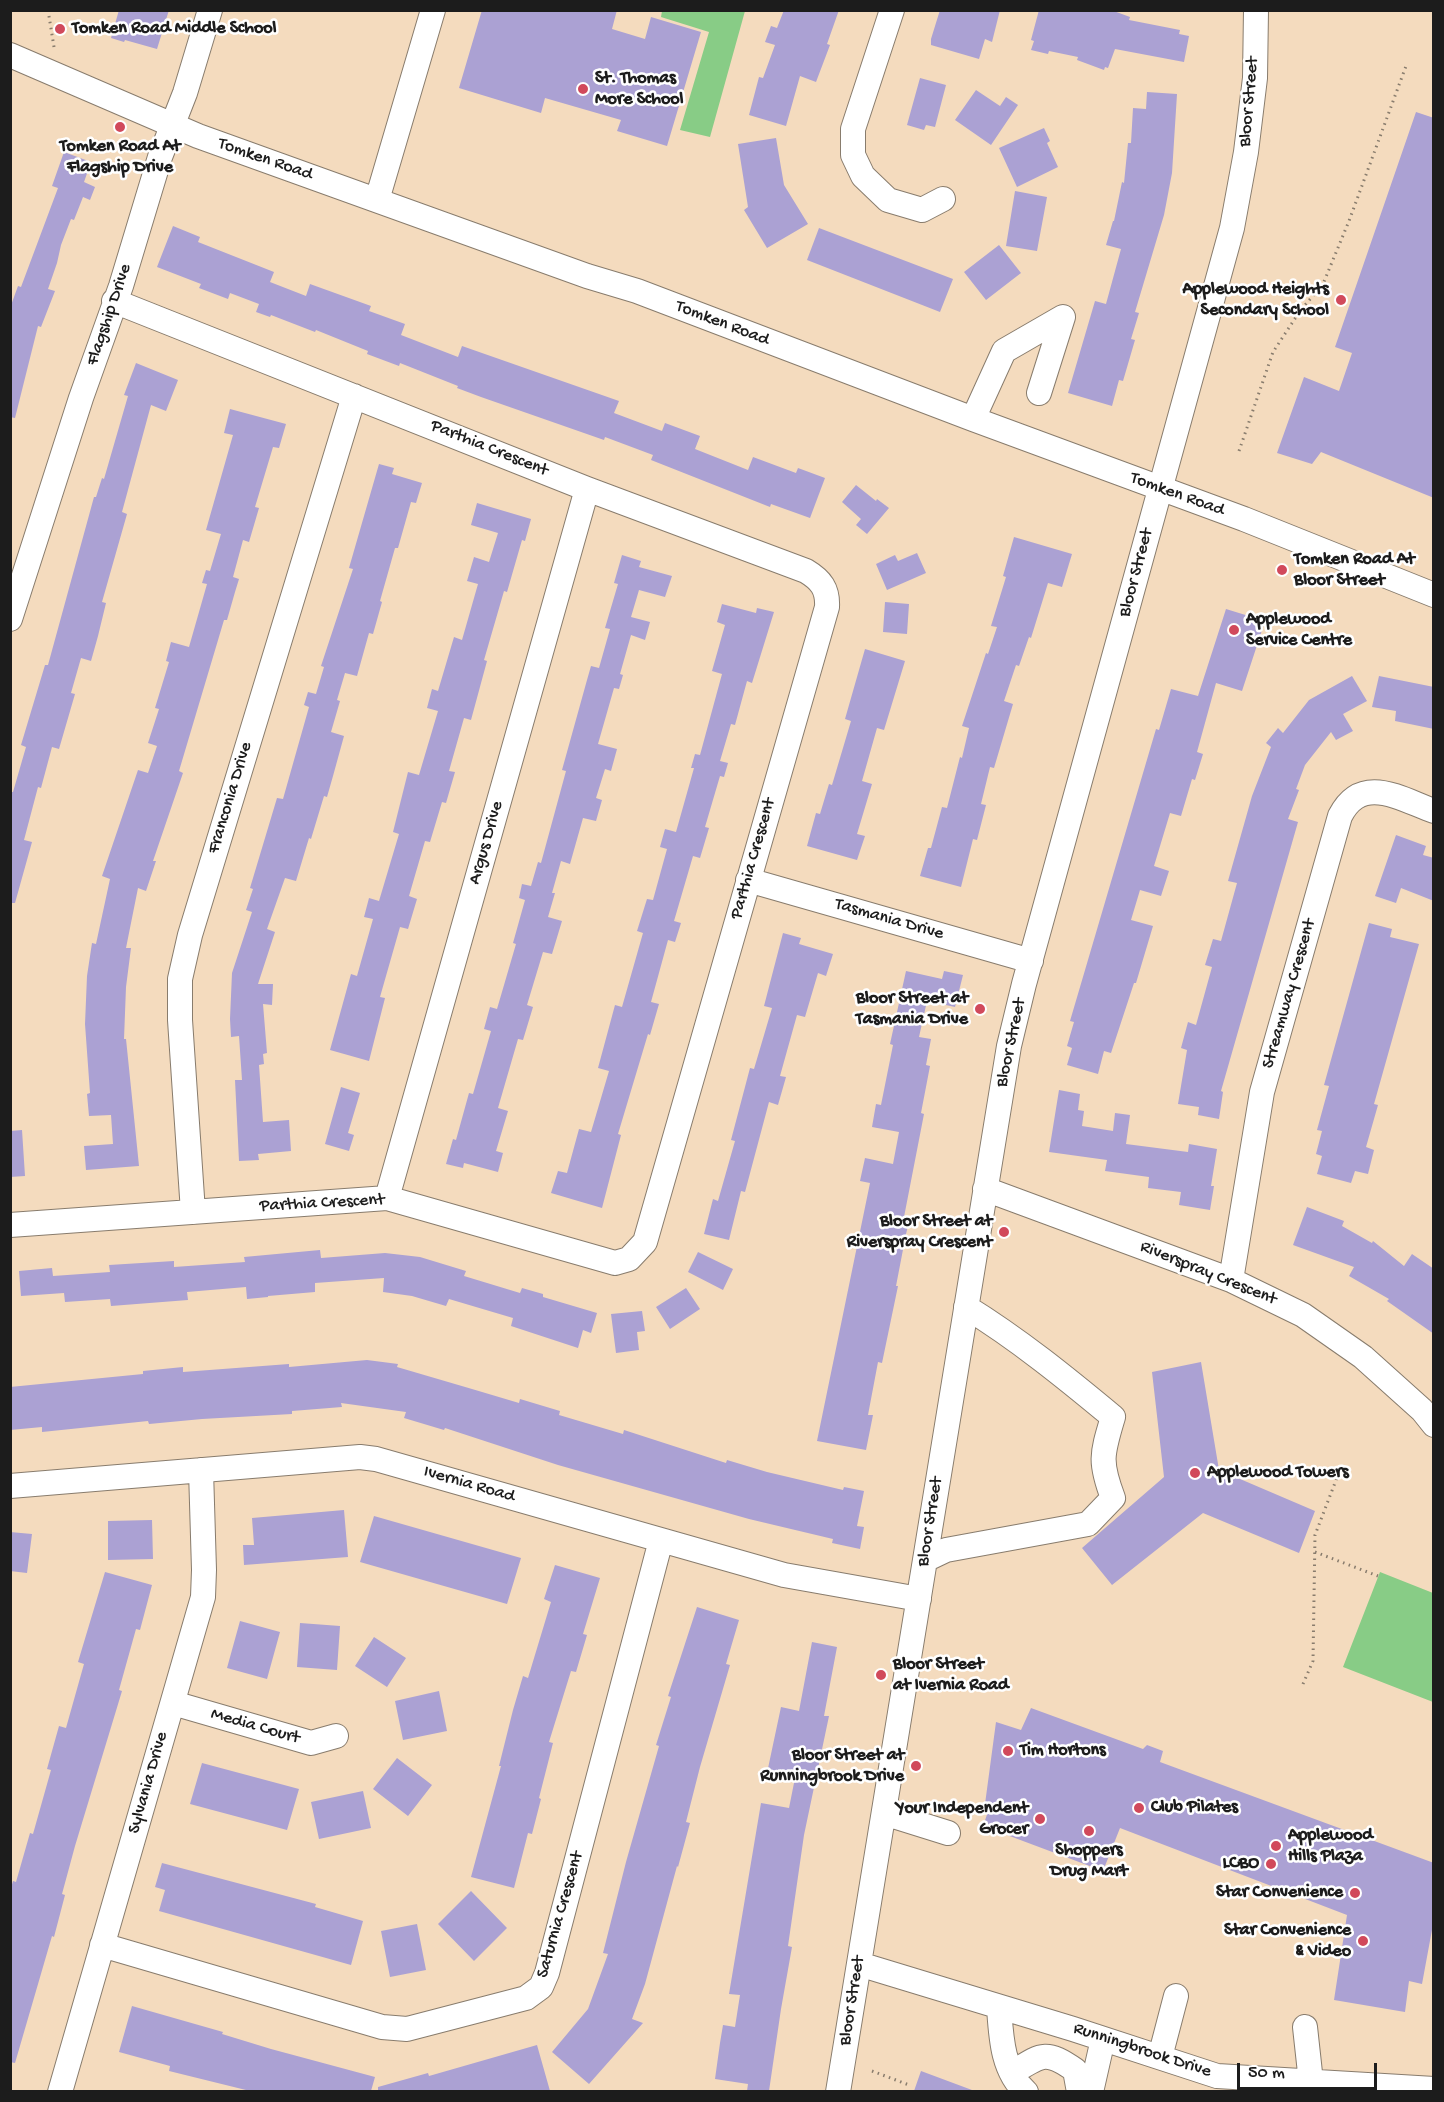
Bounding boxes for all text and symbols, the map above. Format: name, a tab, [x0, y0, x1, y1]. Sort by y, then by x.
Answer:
place label: Tomken Road Middle School	[72, 18, 277, 40]
marker: Tomken Road Middle School	[53, 22, 67, 36]
street label: Bloor Street	[1235, 56, 1265, 148]
place label: St. Thomas More School	[595, 68, 684, 110]
marker: St. Thomas More School	[576, 82, 590, 96]
marker: Tomken Road At Flagship Drive	[113, 120, 127, 134]
street label: Tomken Road	[215, 134, 315, 186]
place label: Tomken Road At Flagship Drive	[60, 136, 180, 178]
street label: Flagship Drive	[83, 261, 137, 369]
place label: Applewood Heights Secondary School	[1183, 279, 1329, 322]
marker: Applewood Heights Secondary School	[1334, 293, 1348, 307]
street label: Tomken Road	[672, 296, 772, 352]
street label: Parthia Crescent	[427, 416, 551, 482]
street label: Tomken Road	[1127, 468, 1227, 522]
street label: Bloor Street	[1115, 527, 1159, 619]
place label: Tomken Road At Bloor Street	[1294, 549, 1415, 592]
marker: Tomken Road At Bloor Street	[1275, 563, 1289, 577]
place label: Applewood Service Centre	[1246, 609, 1352, 652]
marker: Applewood Service Centre	[1227, 623, 1241, 637]
street label: Franconia Drive	[204, 740, 258, 856]
street label: Parthia Crescent	[726, 796, 782, 922]
street label: Argus Drive	[465, 799, 509, 887]
street label: Tasmania Drive	[832, 894, 946, 946]
street label: Streamway Crescent	[1258, 917, 1322, 1071]
place label: Bloor Street at Tasmania Drive	[856, 988, 968, 1030]
street label: Bloor Street	[992, 997, 1032, 1089]
marker: Bloor Street at Tasmania Drive	[973, 1002, 987, 1016]
street label: Parthia Crescent	[259, 1190, 385, 1218]
place label: Bloor Street at Riverspray Crescent	[847, 1211, 992, 1254]
marker: Bloor Street at Riverspray Crescent	[997, 1225, 1011, 1239]
street label: Riverspray Crescent	[1137, 1237, 1279, 1311]
street label: Ivernia Road	[421, 1462, 517, 1508]
place label: Applewood Towers	[1207, 1462, 1349, 1484]
marker: Applewood Towers	[1188, 1466, 1202, 1480]
street label: Bloor Street	[913, 1476, 949, 1568]
place label: Bloor Street at Ivernia Road	[893, 1654, 1009, 1696]
marker: Bloor Street at Ivernia Road	[874, 1668, 888, 1682]
street label: Media Court	[208, 1704, 302, 1750]
street label: Sylvania Drive	[124, 1730, 174, 1836]
place label: Tim Hortons	[1020, 1740, 1106, 1762]
marker: Tim Hortons	[1001, 1744, 1015, 1758]
place label: Bloor Street at Runningbrook Drive	[760, 1745, 904, 1788]
marker: Bloor Street at Runningbrook Drive	[909, 1759, 923, 1773]
place label: Club Pilates	[1151, 1797, 1238, 1819]
place label: Your Independent Grocer	[896, 1798, 1028, 1840]
marker: Club Pilates	[1132, 1801, 1146, 1815]
marker: Your Independent Grocer	[1033, 1812, 1047, 1826]
marker: Shoppers Drug Mart	[1082, 1824, 1096, 1838]
place label: Applewood Hills Plaza	[1288, 1825, 1373, 1868]
marker: Applewood Hills Plaza	[1269, 1839, 1283, 1853]
place label: Shoppers Drug Mart	[1050, 1840, 1128, 1882]
street label: Saturnia Crescent	[533, 1849, 589, 1981]
place label: LCBO	[1223, 1853, 1259, 1875]
marker: LCBO	[1264, 1857, 1278, 1871]
place label: Star Convenience	[1216, 1882, 1343, 1904]
marker: Star Convenience	[1348, 1886, 1362, 1900]
place label: Star Convenience & Video	[1224, 1920, 1351, 1962]
marker: Star Convenience & Video	[1356, 1934, 1370, 1948]
street label: Bloor Street	[835, 1955, 871, 2047]
street label: Runningbrook Drive	[1070, 2019, 1214, 2083]
scale bar	[1240, 2051, 1380, 2089]
text: 50 m	[1248, 2063, 1285, 2084]

